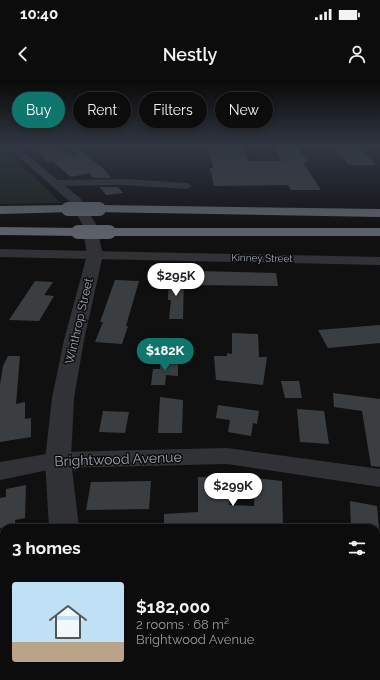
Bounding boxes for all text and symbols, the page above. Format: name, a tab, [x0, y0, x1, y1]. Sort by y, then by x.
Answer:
text: 10:40	[20, 5, 58, 23]
icon: back	[12, 43, 34, 65]
icon: person	[346, 43, 368, 65]
text: Nestly	[163, 44, 217, 65]
chip: Buy	[12, 92, 65, 128]
chip: Rent	[73, 92, 131, 128]
chip: Filters	[139, 92, 207, 128]
chip: New	[215, 92, 273, 128]
street label: Kinney Street	[231, 252, 293, 264]
pin: $295K	[148, 263, 204, 297]
text: $295K	[156, 268, 196, 283]
street label: Winthrop Street	[62, 277, 96, 365]
pin: $182K	[137, 338, 193, 372]
text: $182K	[146, 343, 184, 358]
street label: Brightwood Avenue	[54, 449, 182, 469]
pin: $299K	[205, 473, 261, 507]
text: $299K	[213, 478, 253, 493]
icon: filters	[346, 537, 368, 559]
text: 3 homes	[12, 538, 81, 558]
text: $182,000	[136, 597, 210, 617]
icon: home	[44, 598, 92, 646]
text: 2 rooms · 68 m²	[136, 617, 229, 632]
text: Brightwood Avenue	[136, 632, 254, 647]

